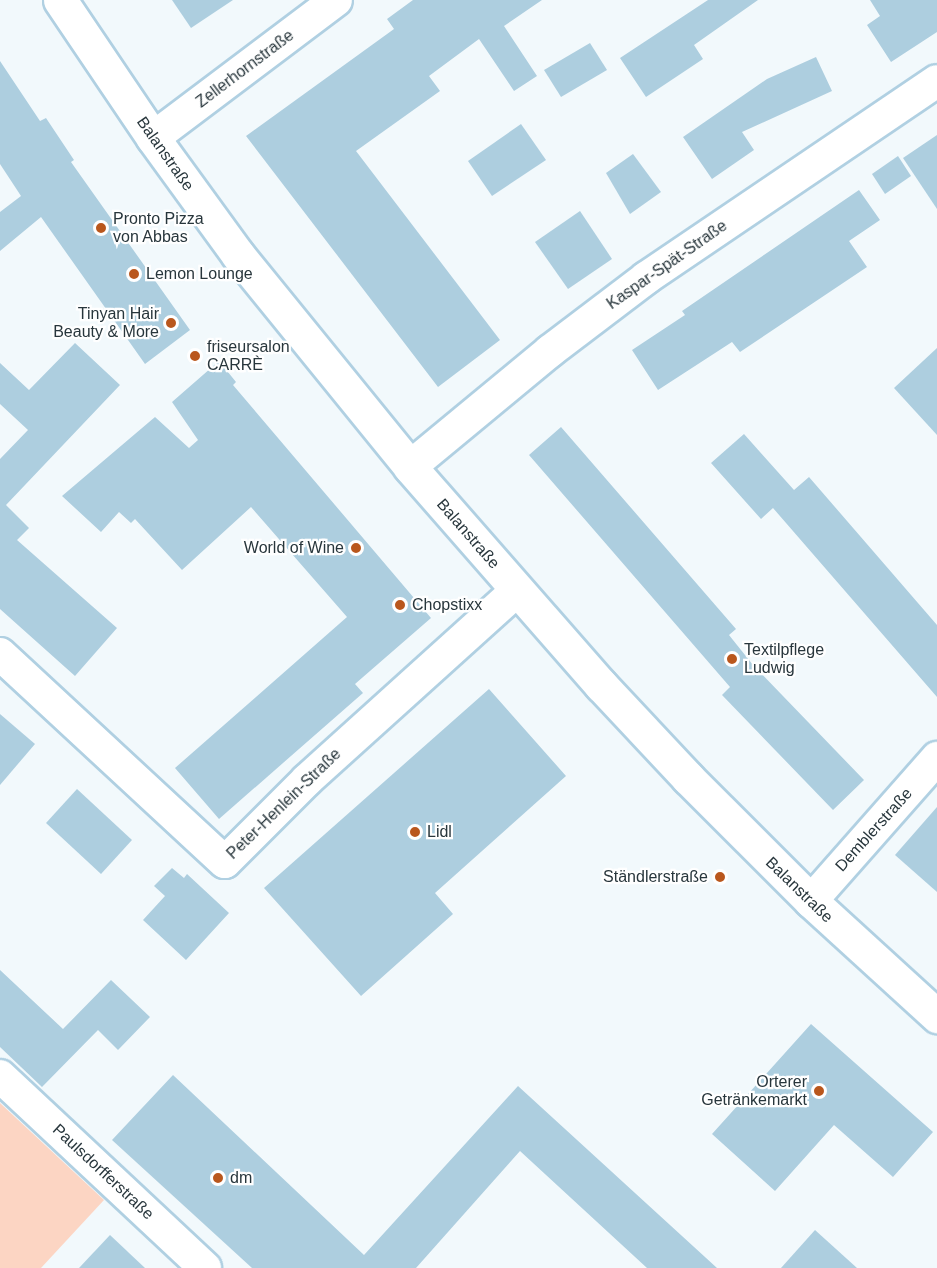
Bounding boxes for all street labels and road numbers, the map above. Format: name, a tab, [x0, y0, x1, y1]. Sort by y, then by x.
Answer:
street label: Zellerhornstraße	[192, 26, 298, 112]
street label: Balanstraße	[132, 113, 198, 195]
street label: Kaspar-Spät-Straße	[603, 216, 731, 314]
street label: Balanstraße	[432, 495, 504, 573]
street label: Peter-Henlein-Straße	[223, 745, 345, 863]
street label: Demblerstraße	[831, 784, 917, 876]
street label: Balanstraße	[761, 853, 837, 927]
street label: Paulsdorfferstraße	[48, 1120, 158, 1224]

